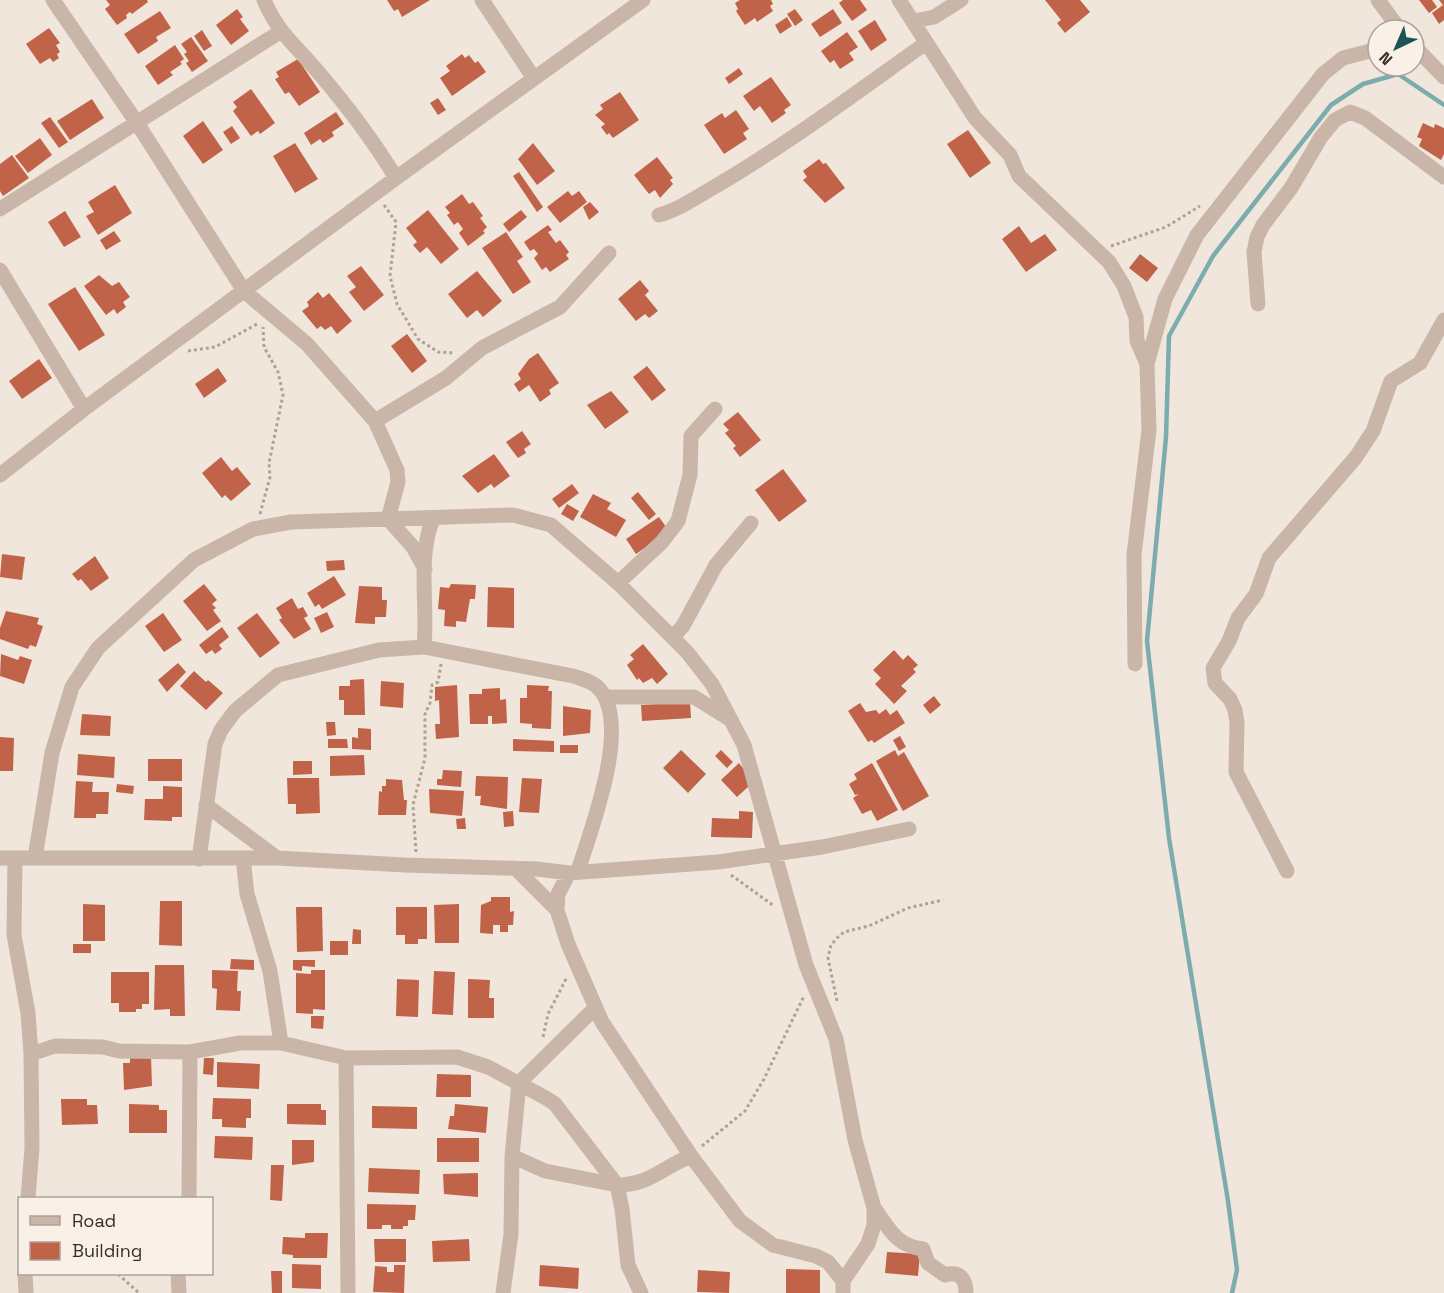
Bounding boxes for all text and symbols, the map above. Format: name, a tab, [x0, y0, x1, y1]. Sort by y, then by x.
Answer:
north arrow	[1366, 18, 1426, 78]
text: N	[1375, 47, 1397, 70]
legend	[18, 1197, 213, 1275]
text: Road	[72, 1209, 116, 1232]
text: Building	[72, 1239, 142, 1262]

